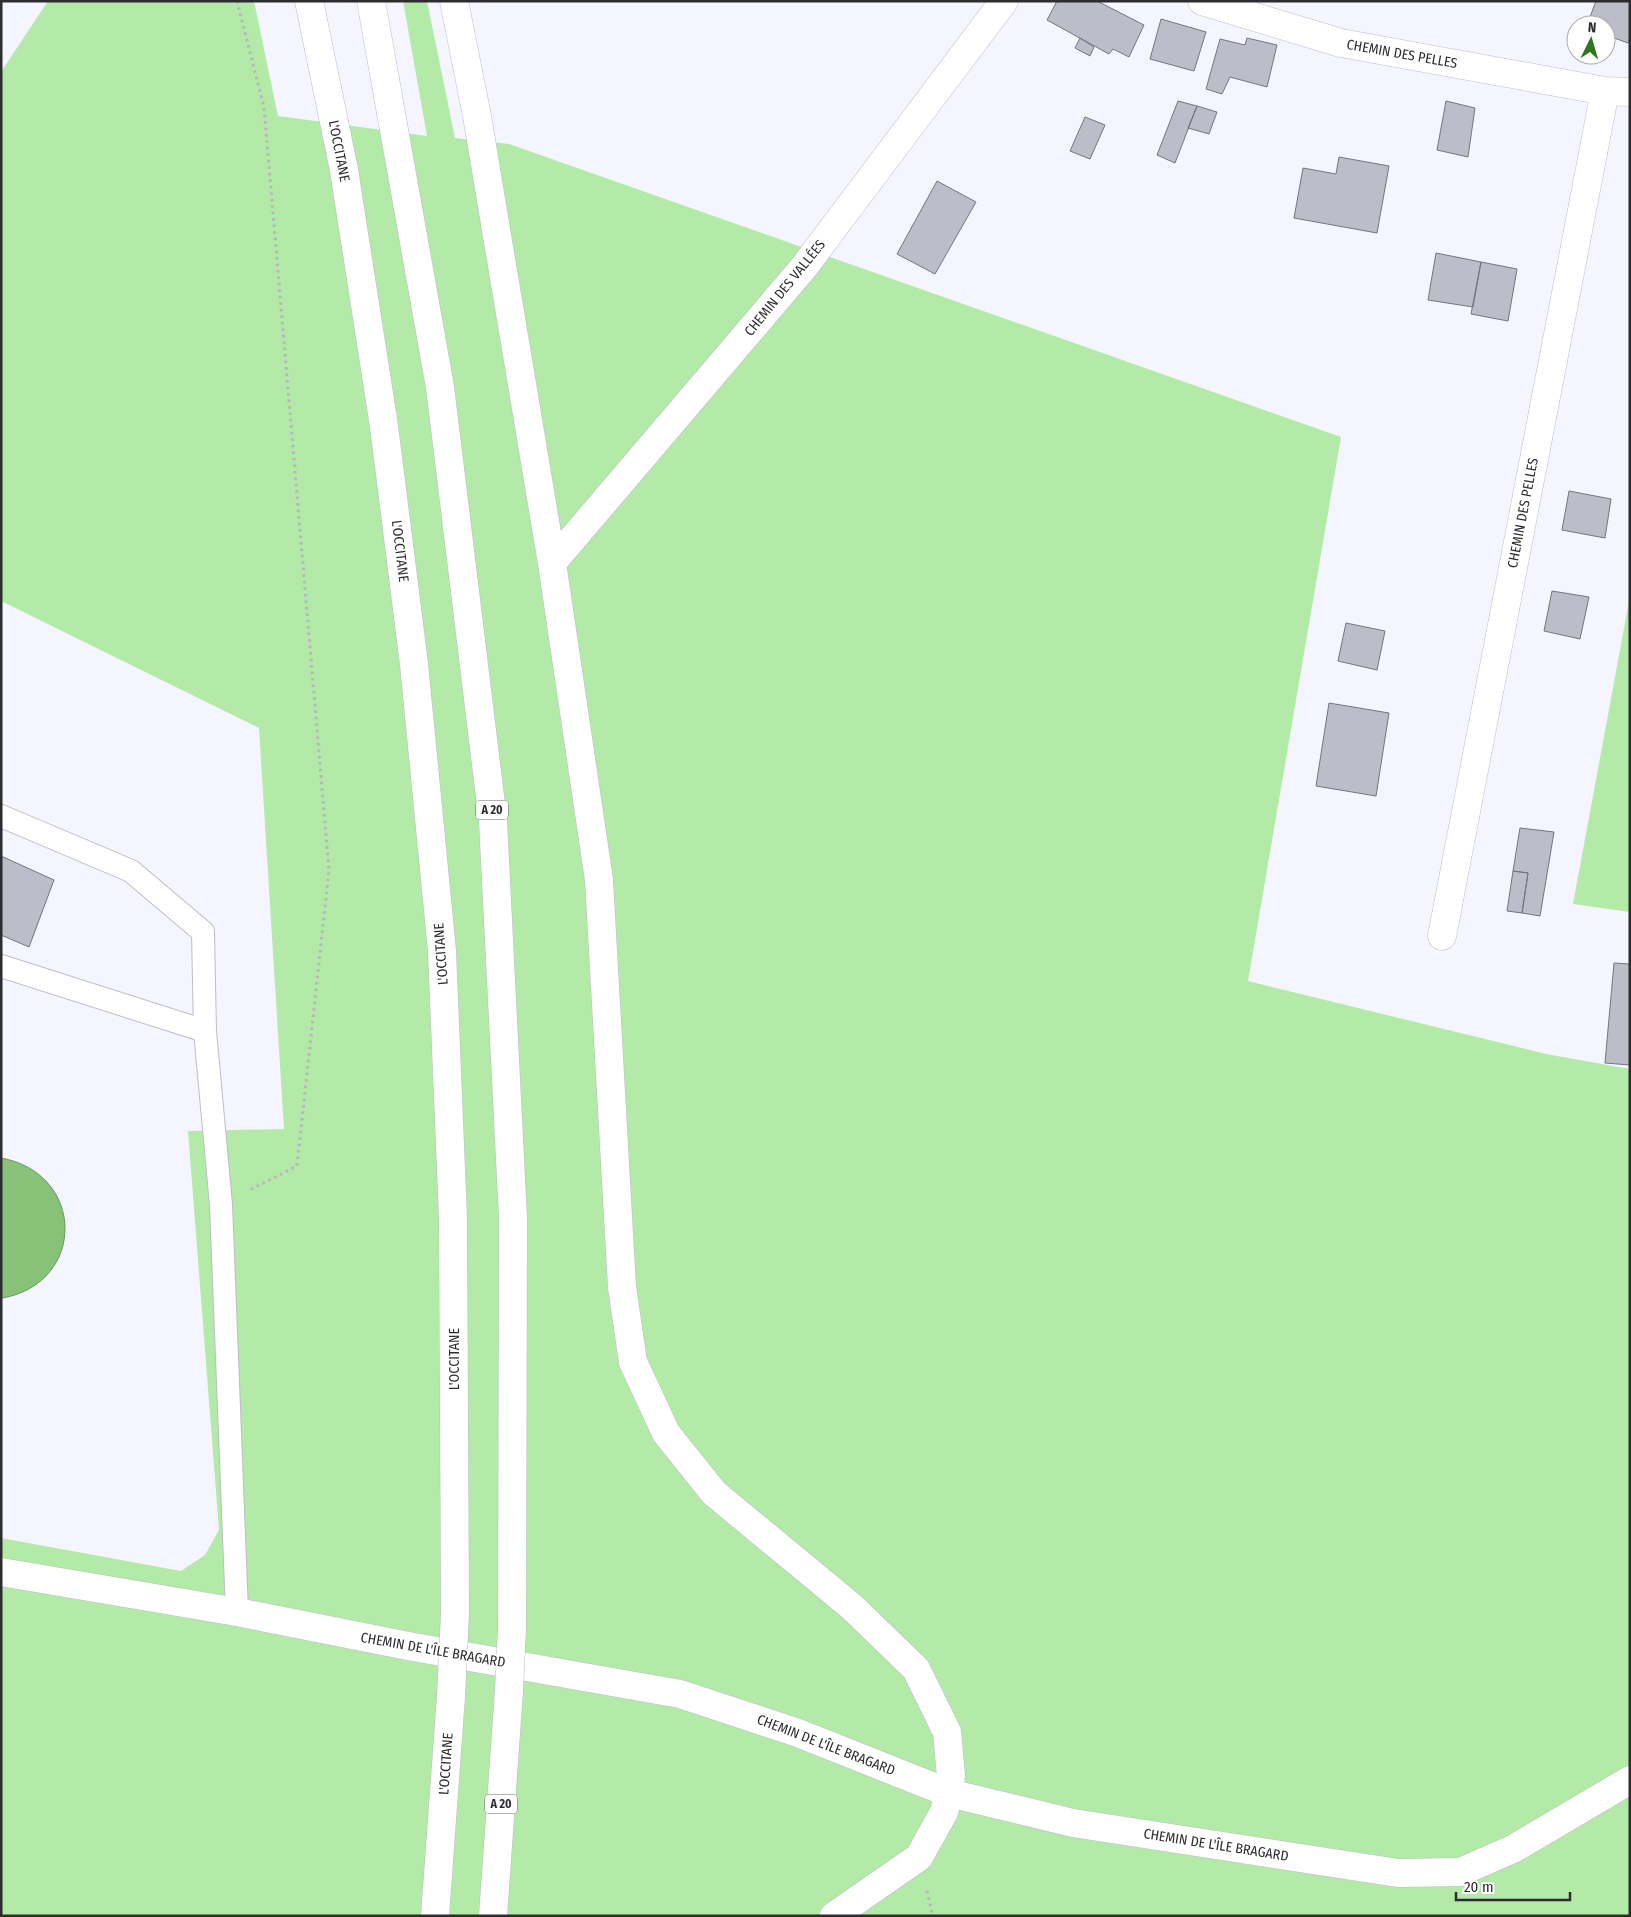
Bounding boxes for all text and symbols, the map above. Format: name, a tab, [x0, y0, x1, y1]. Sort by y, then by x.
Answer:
north arrow	[1566, 15, 1616, 65]
text: N	[1587, 19, 1597, 36]
street label: CHEMIN DES PELLES	[1345, 36, 1459, 72]
street label: L'OCCITANE	[325, 119, 353, 184]
street label: CHEMIN DES VALLÉES	[740, 236, 829, 340]
street label: CHEMIN DES PELLES	[1504, 456, 1542, 570]
street label: L'OCCITANE	[388, 519, 412, 583]
road number: A 20	[476, 800, 508, 820]
street label: L'OCCITANE	[430, 922, 452, 986]
street label: L'OCCITANE	[446, 1327, 463, 1390]
street label: CHEMIN DE L'ÎLE BRAGARD	[359, 1628, 507, 1671]
street label: CHEMIN DE L'ÎLE BRAGARD	[755, 1710, 898, 1779]
street label: L'OCCITANE	[435, 1732, 457, 1796]
road number: A 20	[485, 1795, 517, 1814]
street label: CHEMIN DE L'ÎLE BRAGARD	[1142, 1824, 1290, 1865]
scale bar	[1456, 1870, 1570, 1902]
text: 20 m	[1464, 1878, 1494, 1896]

